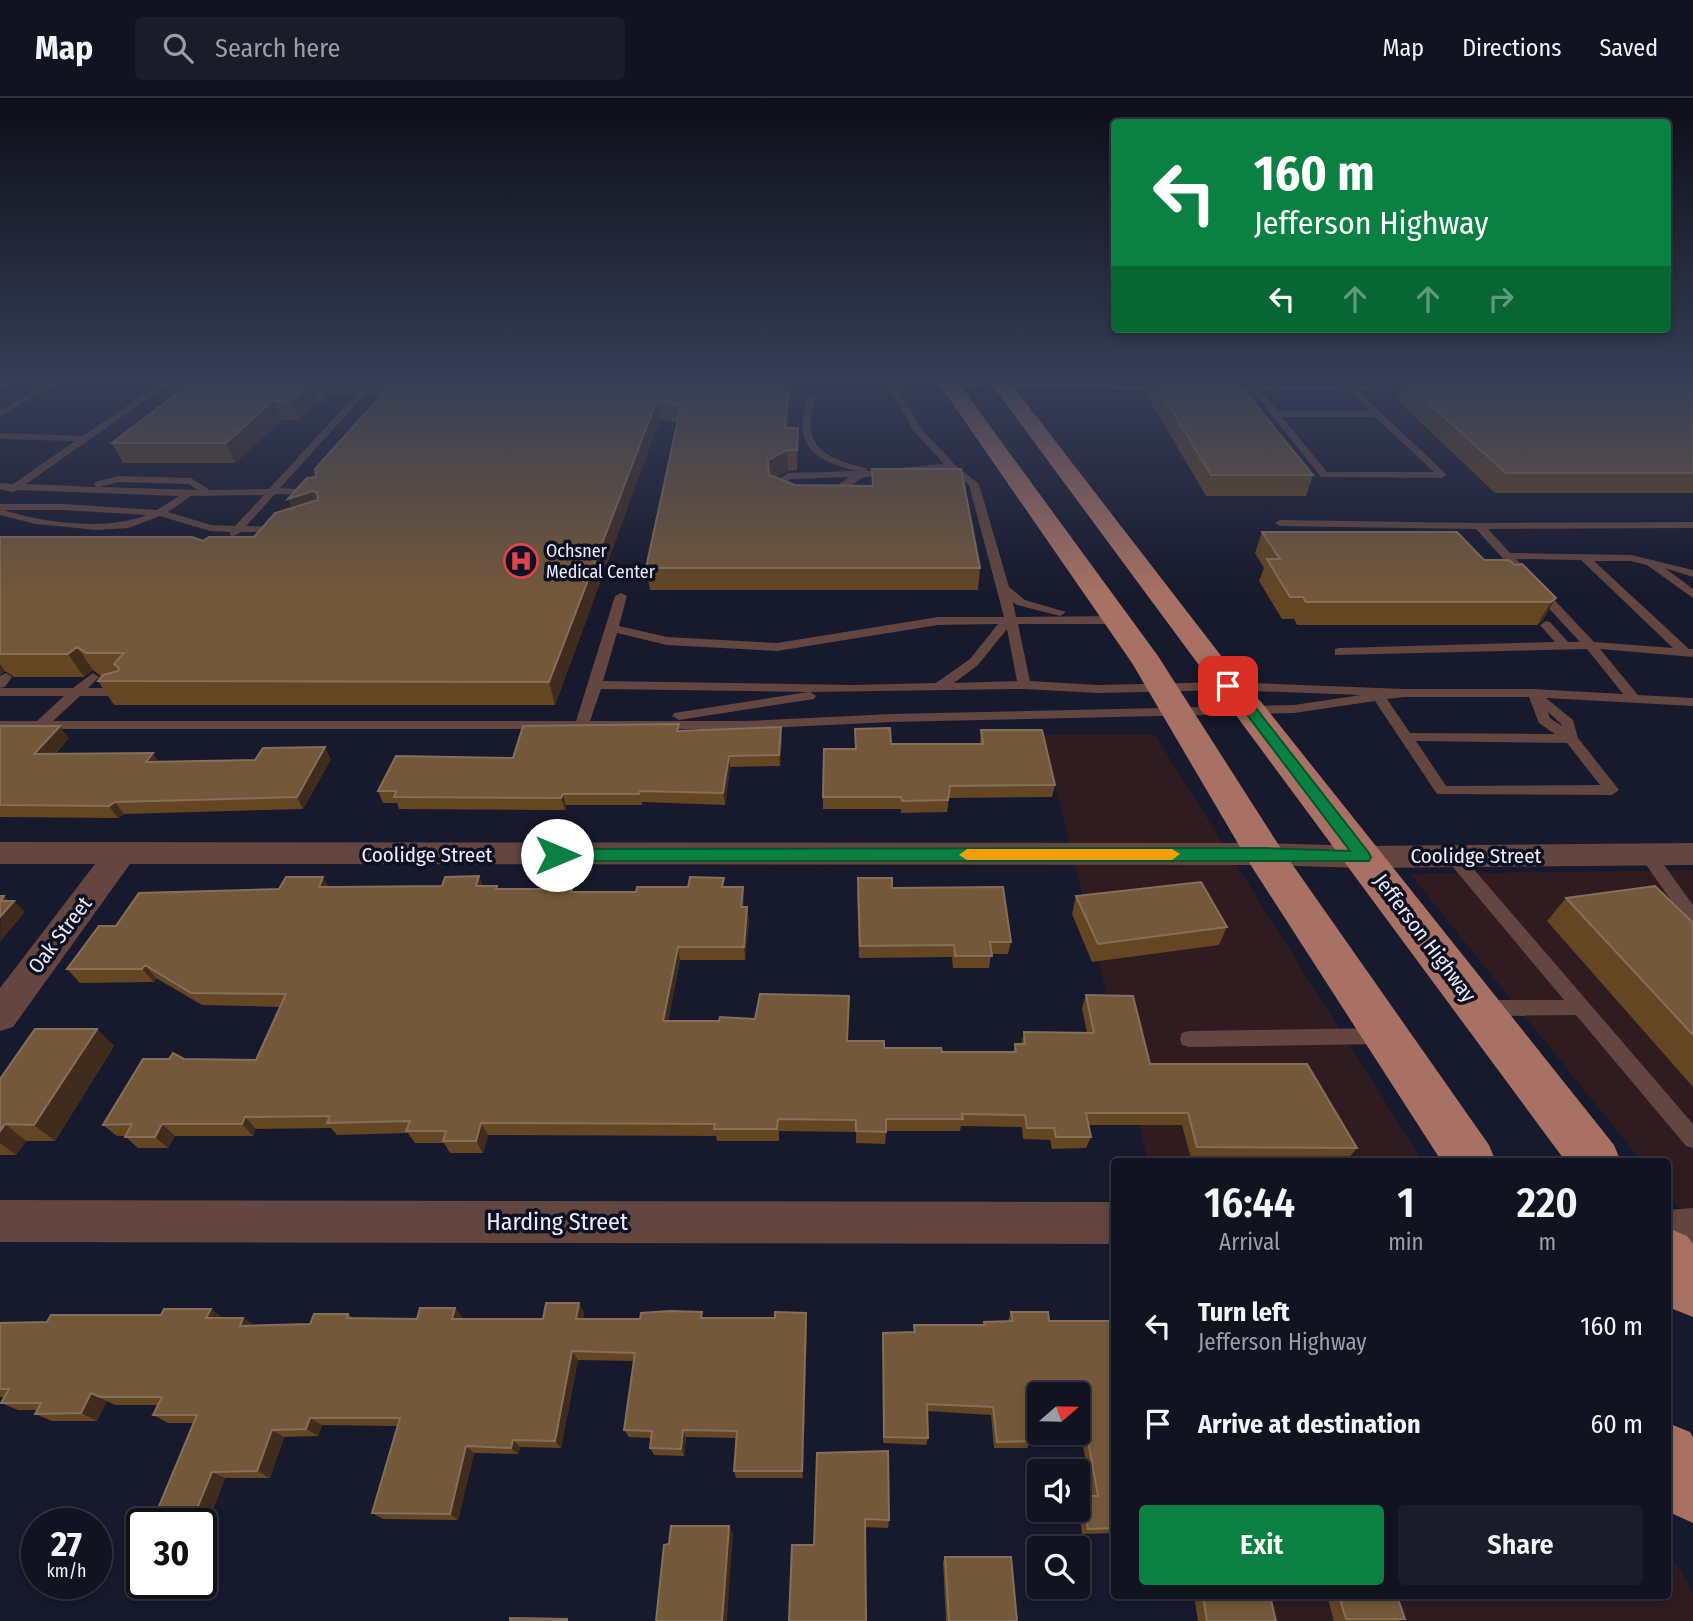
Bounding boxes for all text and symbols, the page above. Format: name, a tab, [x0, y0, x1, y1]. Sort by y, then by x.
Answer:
search box	[135, 17, 625, 80]
text: Map	[35, 28, 93, 68]
icon: search	[159, 29, 197, 67]
text: Search here	[215, 33, 340, 64]
text: Map	[1383, 34, 1424, 62]
text: Directions	[1462, 34, 1561, 62]
text: Saved	[1599, 34, 1658, 62]
text: 160 m	[1254, 144, 1375, 203]
icon: left	[1139, 147, 1230, 238]
text: Jefferson Highway	[1254, 204, 1489, 242]
icon: left	[1263, 280, 1301, 318]
icon: ahead	[1336, 280, 1374, 318]
icon: ahead	[1409, 280, 1447, 318]
icon: right	[1482, 280, 1520, 318]
place label: Ochsner Medical Center	[546, 540, 656, 583]
hospital icon: Ochsner Medical Center	[502, 542, 540, 580]
pin	[1198, 656, 1258, 716]
icon: arrive	[1209, 667, 1247, 705]
position arrow	[520, 818, 594, 892]
street label: Coolidge Street	[362, 842, 493, 868]
street label: Coolidge Street	[1411, 843, 1542, 869]
street label: Jefferson Highway	[1368, 869, 1482, 1008]
street label: Oak Street	[23, 891, 97, 979]
text: 16:44	[1204, 1178, 1295, 1228]
text: 1	[1397, 1178, 1415, 1228]
text: 220	[1517, 1178, 1578, 1228]
street label: Harding Street	[486, 1208, 628, 1236]
text: Arrival	[1219, 1228, 1280, 1256]
text: min	[1388, 1228, 1424, 1256]
text: m	[1539, 1228, 1556, 1256]
text: Turn left	[1198, 1297, 1290, 1328]
icon: left	[1139, 1307, 1177, 1345]
text: 160 m	[1580, 1311, 1643, 1342]
text: Jefferson Highway	[1198, 1328, 1367, 1356]
north arrow	[1027, 1382, 1090, 1446]
map controls	[1027, 1382, 1090, 1599]
icon: arrive	[1139, 1405, 1177, 1443]
text: Arrive at destination	[1198, 1409, 1421, 1440]
text: 60 m	[1590, 1409, 1643, 1440]
button: sound	[1027, 1459, 1090, 1522]
button: Exit	[1139, 1505, 1384, 1585]
button: Share	[1398, 1505, 1643, 1585]
speed limit sign: 30	[126, 1508, 217, 1599]
text: 27	[51, 1523, 82, 1565]
button: search	[1027, 1536, 1090, 1599]
text: km/h	[46, 1560, 87, 1582]

